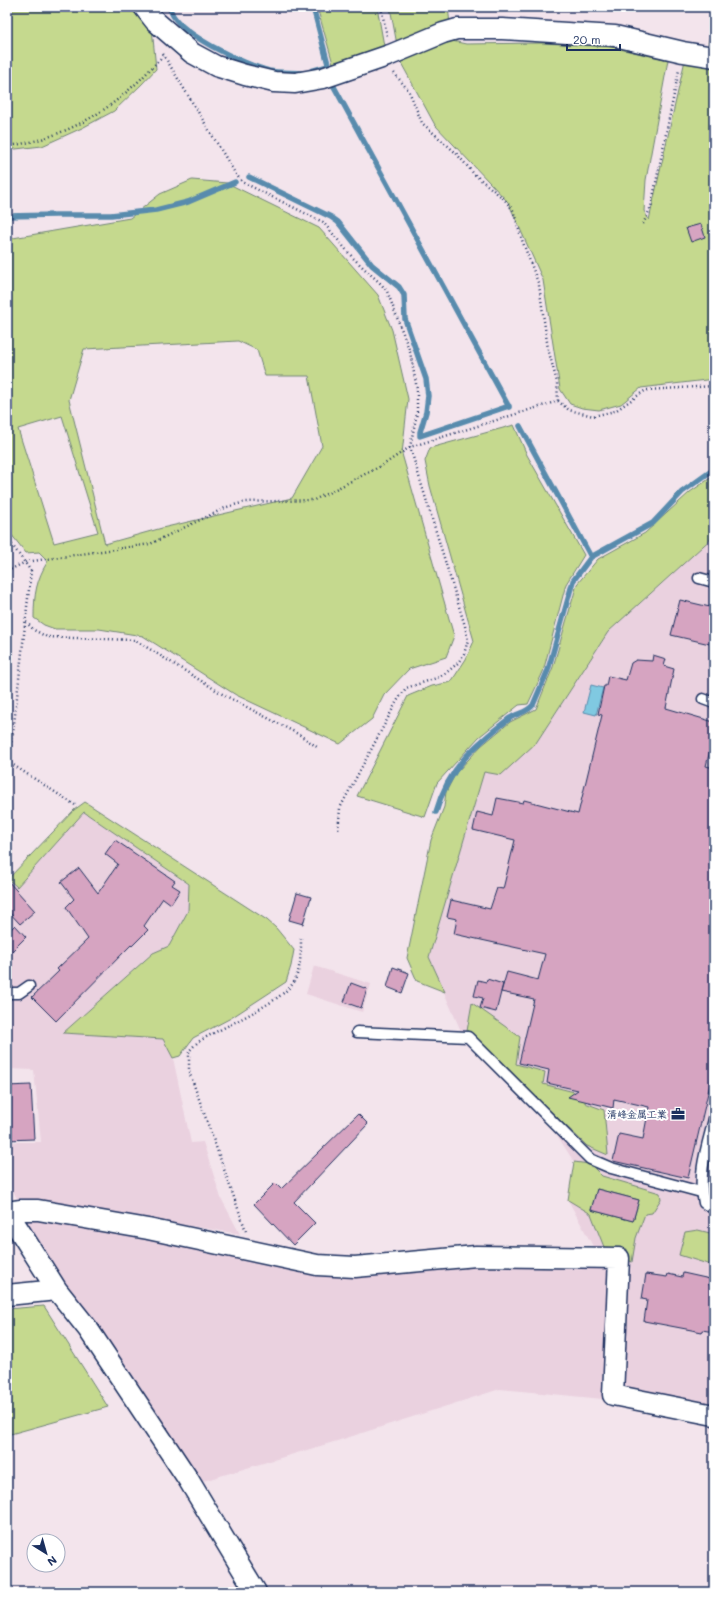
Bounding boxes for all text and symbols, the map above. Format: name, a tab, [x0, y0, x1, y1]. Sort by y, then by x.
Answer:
scale bar	[567, 26, 620, 52]
text: 20 m	[573, 31, 601, 47]
office icon: 清峰金属工業	[670, 1106, 686, 1122]
place label: 清峰金属工業	[607, 1107, 667, 1121]
north arrow	[26, 1533, 66, 1573]
text: N	[44, 1553, 60, 1570]

